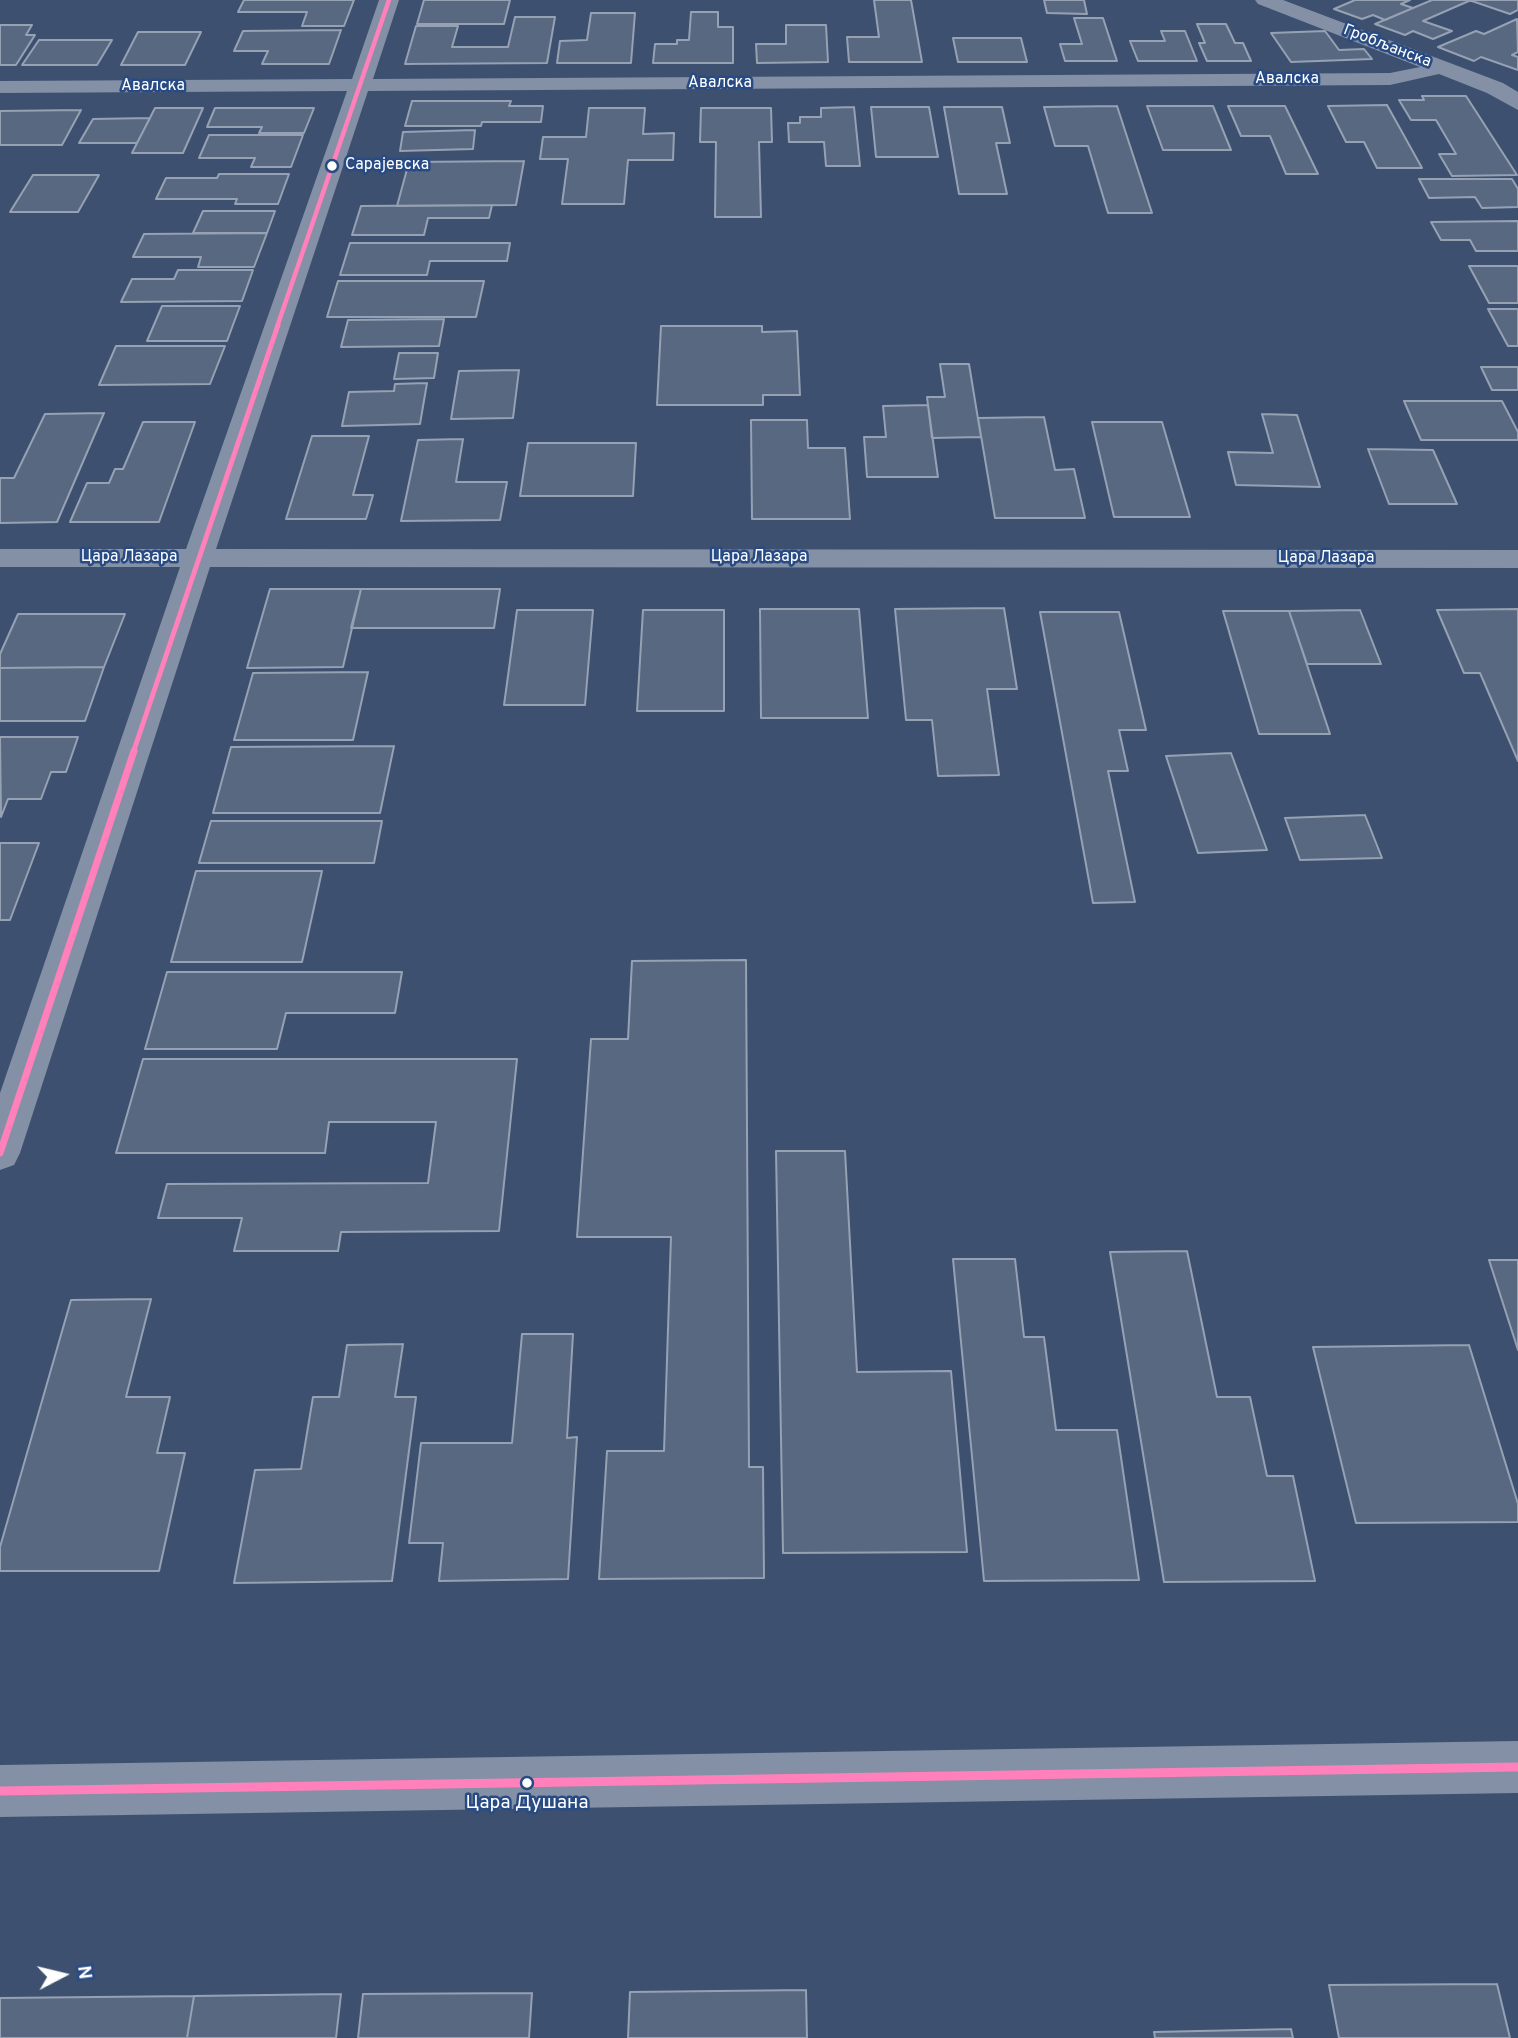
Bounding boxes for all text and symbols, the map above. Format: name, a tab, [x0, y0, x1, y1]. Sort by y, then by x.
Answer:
street label: Гробљанска	[1340, 21, 1434, 73]
street label: Авалска	[1255, 70, 1319, 90]
street label: Авалска	[688, 74, 752, 94]
street label: Авалска	[121, 77, 185, 97]
place label: Сарајевска	[345, 156, 429, 176]
marker: Сарајевска	[325, 159, 339, 173]
street label: Цара Лазара	[81, 548, 177, 568]
street label: Цара Лазара	[711, 548, 807, 568]
street label: Цара Лазара	[1278, 549, 1374, 569]
marker: Цара Душана	[520, 1776, 534, 1790]
place label: Цара Душана	[466, 1793, 588, 1815]
north arrow	[28, 1940, 98, 2010]
text: N	[71, 1964, 97, 1981]

